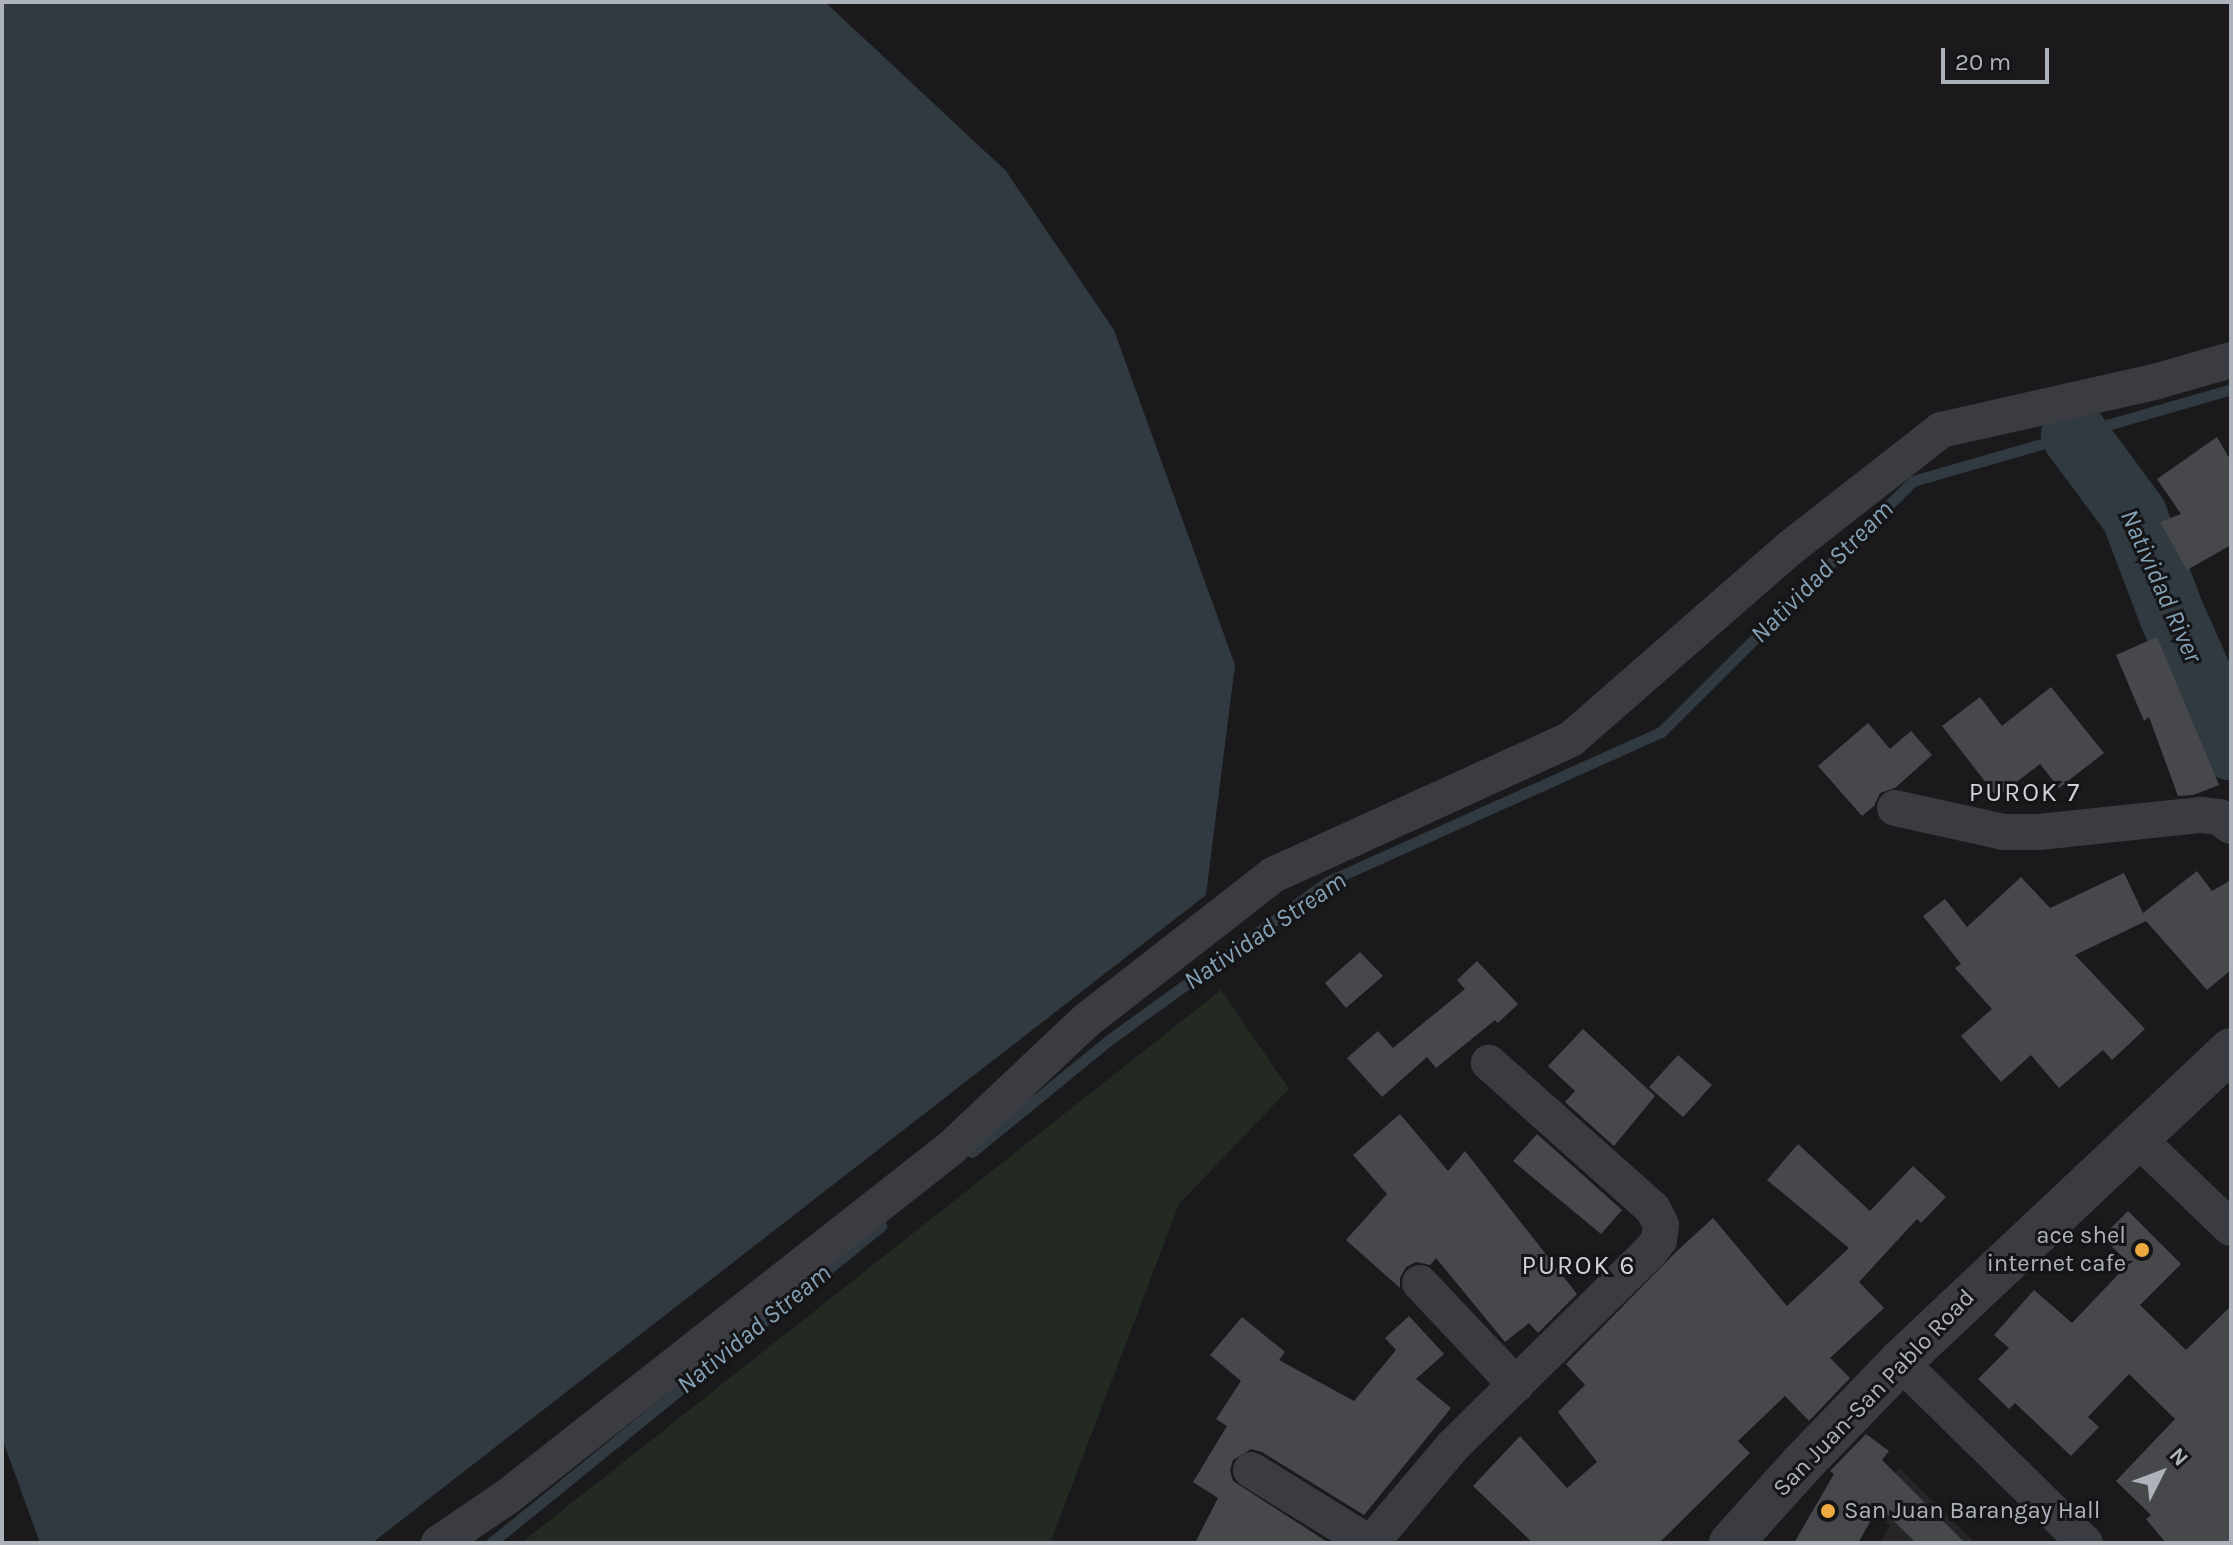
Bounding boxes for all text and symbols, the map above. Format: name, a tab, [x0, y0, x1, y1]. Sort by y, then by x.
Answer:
scale bar	[1945, 32, 2053, 82]
text: 20 m	[1955, 48, 2011, 76]
water label: Natividad Stream	[1744, 494, 1900, 650]
water label: Natividad River	[2113, 505, 2209, 667]
district label: PUROK 7	[1969, 777, 2081, 809]
water label: Natividad Stream	[1178, 865, 1352, 997]
place label: ace shel internet cafe	[1987, 1222, 2126, 1278]
marker: ace shel internet cafe	[2133, 1241, 2151, 1259]
district label: PUROK 6	[1522, 1250, 1636, 1282]
water label: Natividad Stream	[671, 1257, 837, 1401]
street label: San Juan-San Pablo Road	[1767, 1283, 1981, 1503]
north arrow	[2121, 1433, 2201, 1513]
text: N	[2164, 1442, 2194, 1472]
place label: San Juan Barangay Hall	[1844, 1497, 2100, 1525]
marker: San Juan Barangay Hall	[1819, 1502, 1837, 1520]

